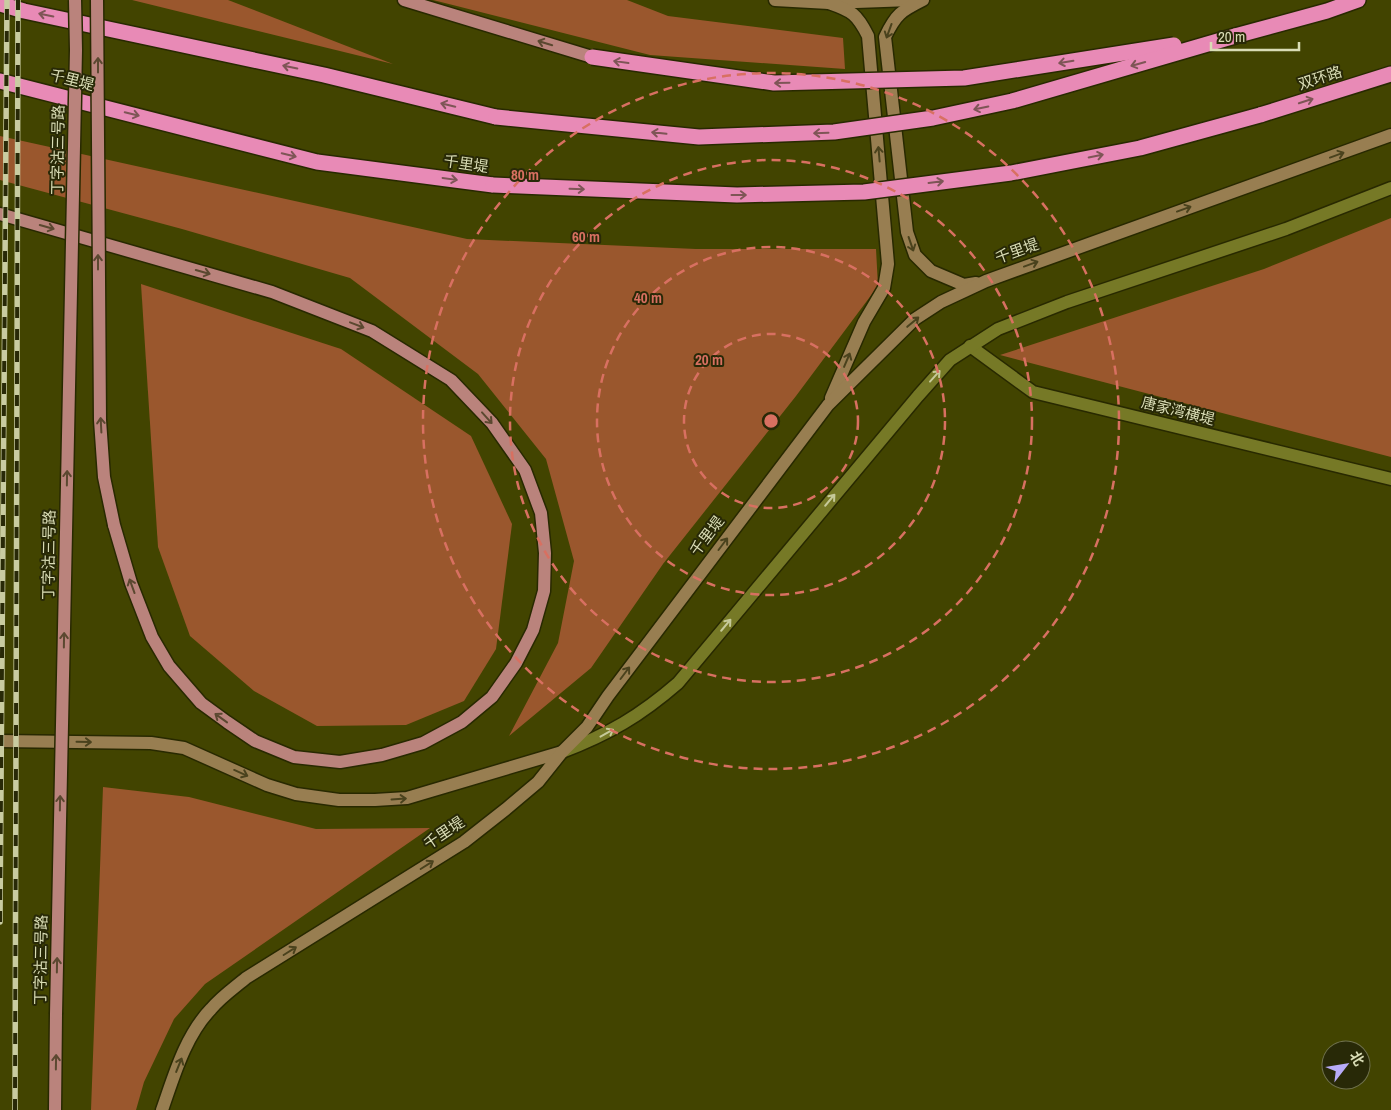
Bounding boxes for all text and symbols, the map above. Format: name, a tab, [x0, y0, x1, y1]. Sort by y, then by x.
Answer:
one-way arrow	[38, 10, 54, 19]
scale bar	[1211, 20, 1298, 52]
one-way arrow	[884, 23, 893, 38]
text: 20 m	[1218, 26, 1245, 47]
one-way arrow	[537, 38, 553, 48]
one-way arrow	[614, 56, 630, 66]
one-way arrow	[93, 57, 103, 74]
one-way arrow	[1058, 57, 1074, 67]
one-way arrow	[1130, 60, 1146, 70]
street label: 双环路	[1295, 61, 1344, 94]
one-way arrow	[283, 62, 299, 72]
street label: 千里堤	[48, 64, 97, 95]
one-way arrow	[774, 78, 790, 88]
one-way arrow	[1298, 95, 1314, 105]
one-way arrow	[441, 100, 457, 109]
one-way arrow	[974, 103, 990, 113]
street label: 丁字沽三号路	[46, 105, 69, 195]
one-way arrow	[124, 110, 140, 119]
one-way arrow	[651, 128, 667, 138]
one-way arrow	[813, 128, 830, 138]
one-way arrow	[874, 147, 884, 163]
one-way arrow	[1329, 149, 1345, 159]
one-way arrow	[281, 150, 297, 160]
street label: 千里堤	[442, 150, 490, 177]
one-way arrow	[1088, 151, 1104, 161]
text: 80 m	[511, 164, 539, 185]
one-way arrow	[442, 174, 458, 184]
one-way arrow	[928, 177, 944, 187]
one-way arrow	[568, 184, 584, 193]
one-way arrow	[730, 190, 747, 200]
one-way arrow	[1176, 204, 1192, 213]
one-way arrow	[38, 223, 54, 233]
text: 60 m	[572, 226, 600, 247]
street label: 千里堤	[992, 233, 1042, 268]
one-way arrow	[907, 235, 916, 251]
one-way arrow	[93, 255, 103, 271]
one-way arrow	[1023, 259, 1039, 268]
one-way arrow	[195, 267, 211, 277]
text: 40 m	[634, 287, 662, 308]
one-way arrow	[906, 316, 919, 327]
one-way arrow	[349, 321, 364, 330]
text: 20 m	[695, 349, 723, 370]
one-way arrow	[843, 353, 853, 368]
one-way arrow	[929, 370, 941, 383]
street label: 唐家湾横堤	[1139, 391, 1217, 430]
one-way arrow	[481, 412, 493, 425]
centre of rings	[762, 412, 780, 430]
one-way arrow	[96, 417, 105, 433]
one-way arrow	[62, 470, 72, 486]
one-way arrow	[825, 494, 836, 507]
street label: 丁字沽三号路	[37, 510, 60, 600]
street label: 千里堤	[685, 511, 729, 560]
one-way arrow	[718, 537, 728, 551]
one-way arrow	[127, 578, 136, 594]
one-way arrow	[720, 619, 732, 632]
one-way arrow	[59, 632, 69, 648]
one-way arrow	[620, 667, 631, 680]
one-way arrow	[214, 713, 228, 723]
one-way arrow	[599, 728, 614, 738]
one-way arrow	[75, 737, 91, 747]
one-way arrow	[233, 769, 248, 779]
one-way arrow	[390, 794, 406, 803]
one-way arrow	[56, 795, 65, 811]
street label: 千里堤	[419, 811, 468, 854]
one-way arrow	[420, 860, 434, 870]
street label: 丁字沽三号路	[29, 915, 52, 1005]
one-way arrow	[282, 946, 296, 956]
one-way arrow	[52, 957, 62, 974]
north arrow	[1321, 1040, 1371, 1090]
text: 北	[1346, 1048, 1368, 1069]
one-way arrow	[51, 1054, 60, 1070]
one-way arrow	[175, 1057, 184, 1073]

